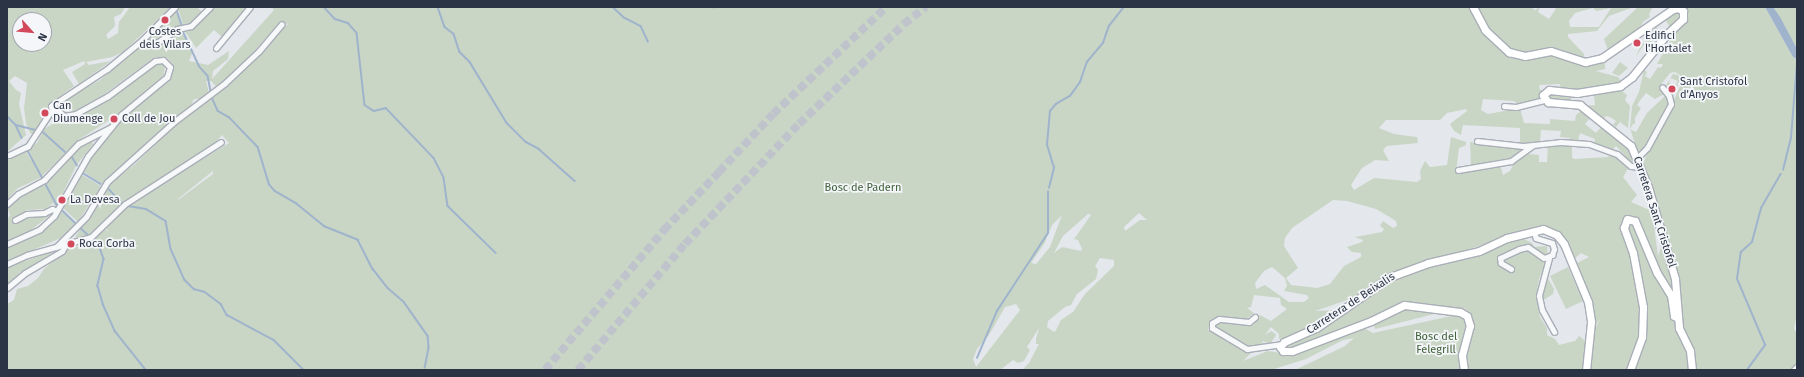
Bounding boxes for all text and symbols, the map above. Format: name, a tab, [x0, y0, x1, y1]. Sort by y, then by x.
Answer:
north arrow	[12, 12, 52, 52]
marker: Costes dels Vilars	[160, 15, 170, 25]
place label: Costes dels Vilars	[139, 26, 191, 52]
place label: Edifici l'Hortalet	[1645, 30, 1692, 56]
text: N	[35, 31, 50, 43]
marker: Edifici l'Hortalet	[1632, 38, 1642, 48]
place label: Sant Cristofol d'Anyos	[1680, 76, 1747, 102]
marker: Sant Cristofol d'Anyos	[1667, 84, 1677, 94]
place label: Can Diumenge	[53, 100, 103, 126]
marker: Can Diumenge	[40, 108, 50, 118]
place label: Coll de Jou	[122, 112, 175, 126]
marker: Coll de Jou	[109, 114, 119, 124]
street label: Carretera Sant Cristofol	[1630, 155, 1678, 269]
park label: Bosc de Padern	[825, 181, 901, 195]
place label: La Devesa	[70, 193, 120, 207]
marker: La Devesa	[57, 195, 67, 205]
place label: Roca Corba	[79, 237, 135, 251]
marker: Roca Corba	[66, 239, 76, 249]
street label: Carretera de Beixalis	[1304, 271, 1398, 337]
park label: Bosc del Felegrill	[1415, 331, 1457, 357]

